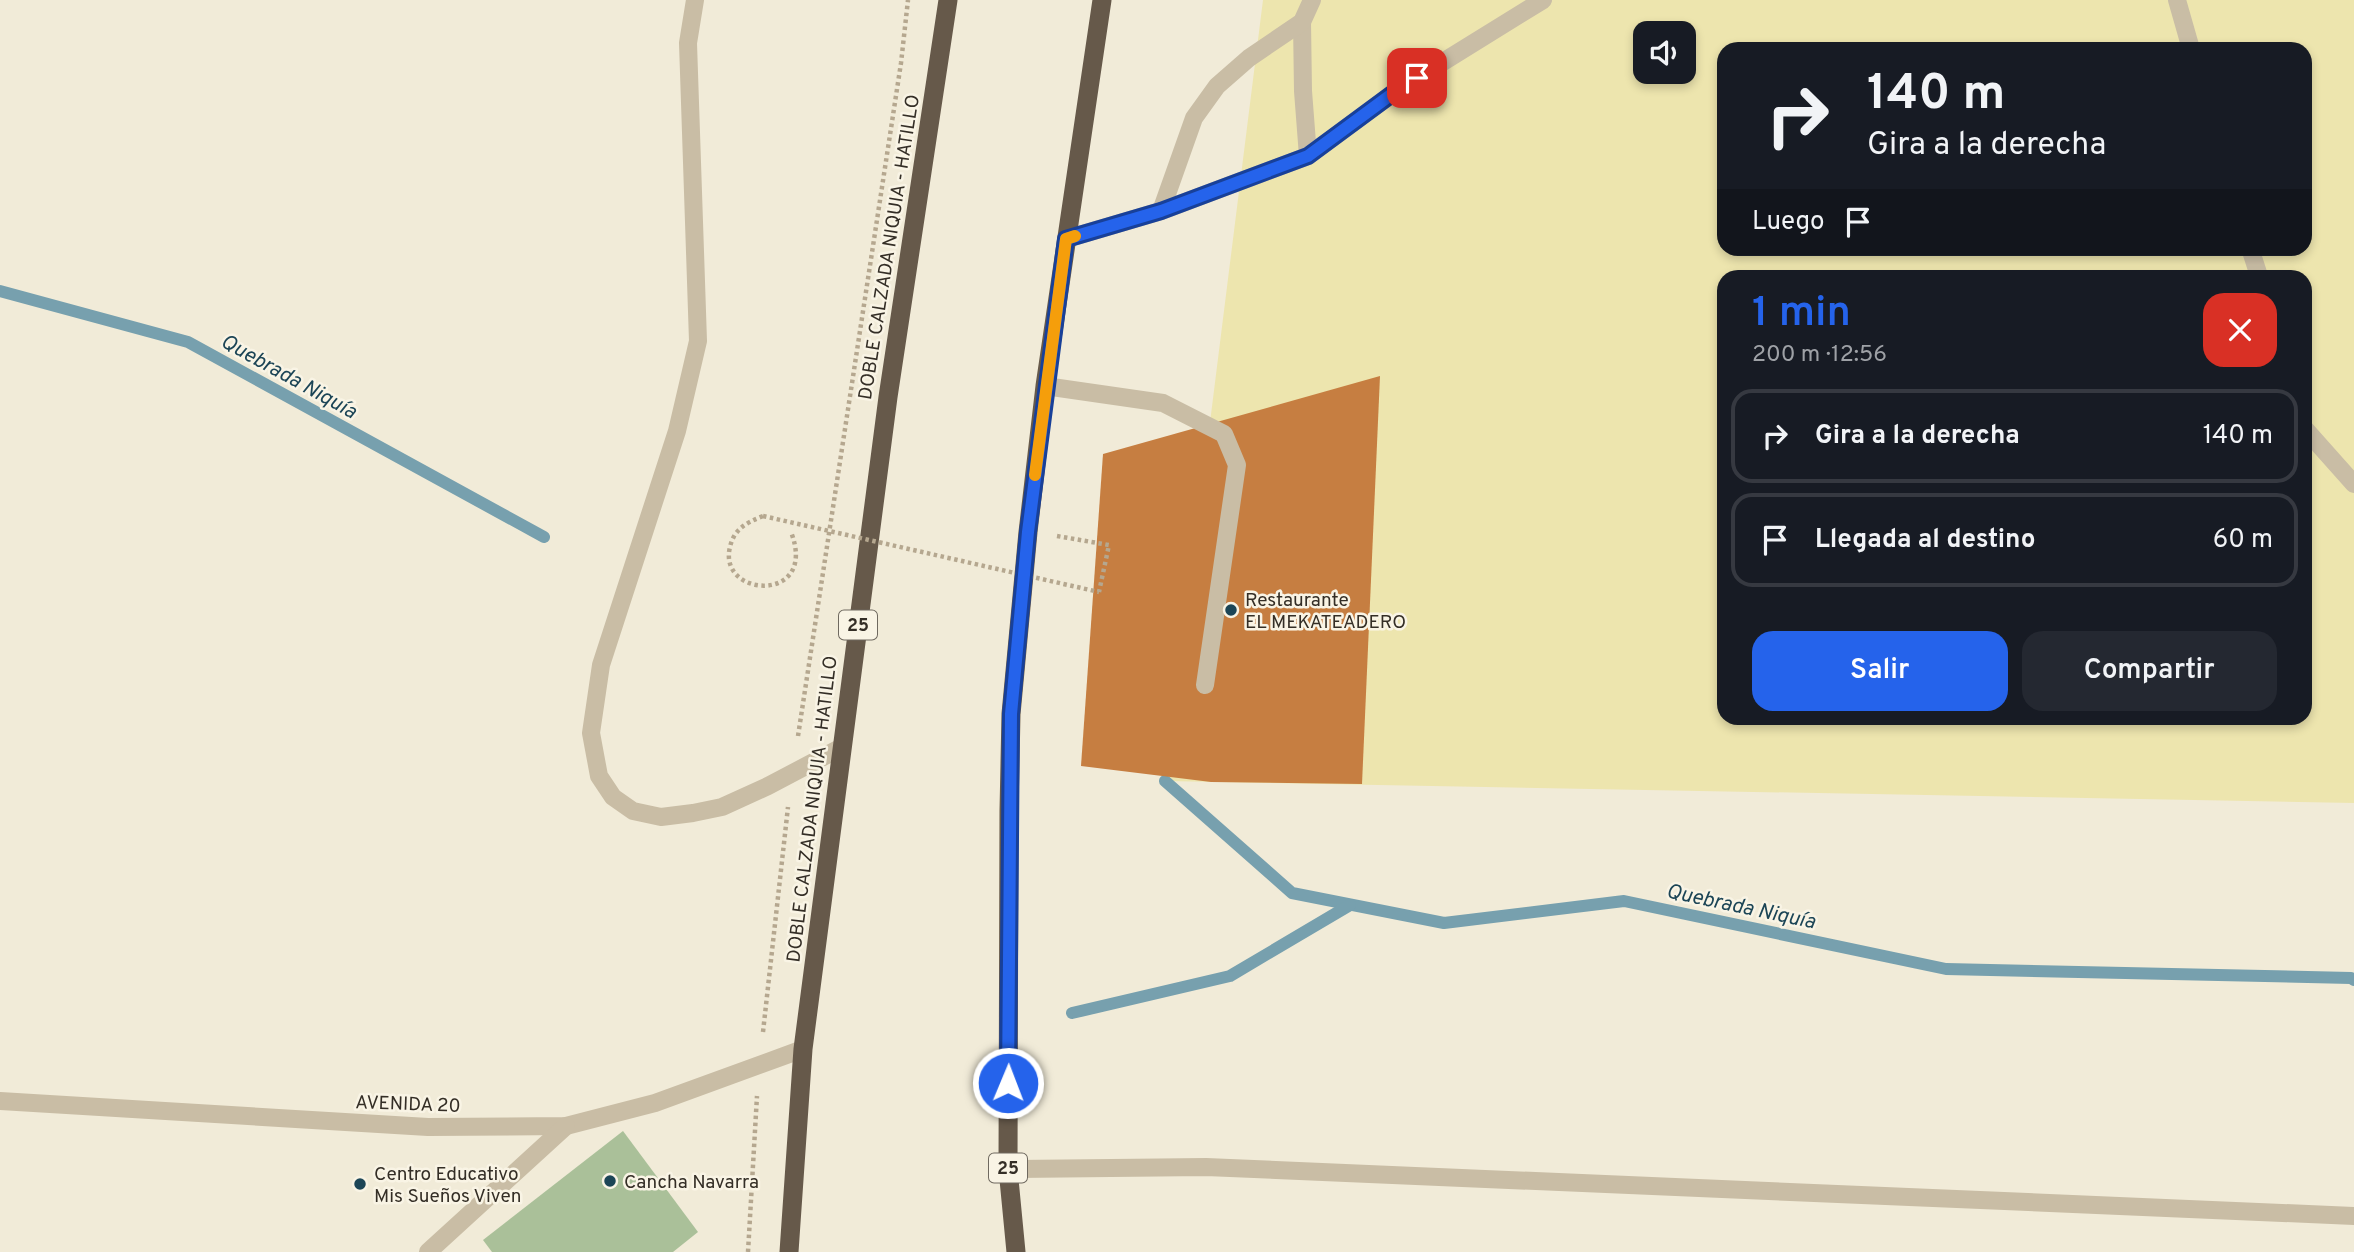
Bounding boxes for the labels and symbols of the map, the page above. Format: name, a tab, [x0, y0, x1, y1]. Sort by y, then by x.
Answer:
pin	[1387, 48, 1447, 108]
street label: DOBLE CALZADA NIQUIA - HATILLO	[854, 93, 926, 402]
water label: Quebrada Niquía	[215, 329, 361, 426]
place label: Restaurante EL MEKATEADERO	[1245, 589, 1406, 635]
marker: Restaurante EL MEKATEADERO	[1223, 602, 1239, 618]
road number: 25	[839, 610, 877, 640]
street label: DOBLE CALZADA NIQUIA - HATILLO	[782, 655, 844, 964]
water label: Quebrada Niquía	[1664, 878, 1818, 936]
position arrow	[971, 1046, 1045, 1120]
street label: AVENIDA 20	[355, 1091, 461, 1119]
road number: 25	[989, 1154, 1027, 1182]
place label: Centro Educativo Mis Sueños Viven	[374, 1163, 522, 1209]
place label: Cancha Navarra	[624, 1171, 759, 1195]
marker: Cancha Navarra	[602, 1173, 618, 1189]
marker: Centro Educativo Mis Sueños Viven	[352, 1176, 368, 1192]

